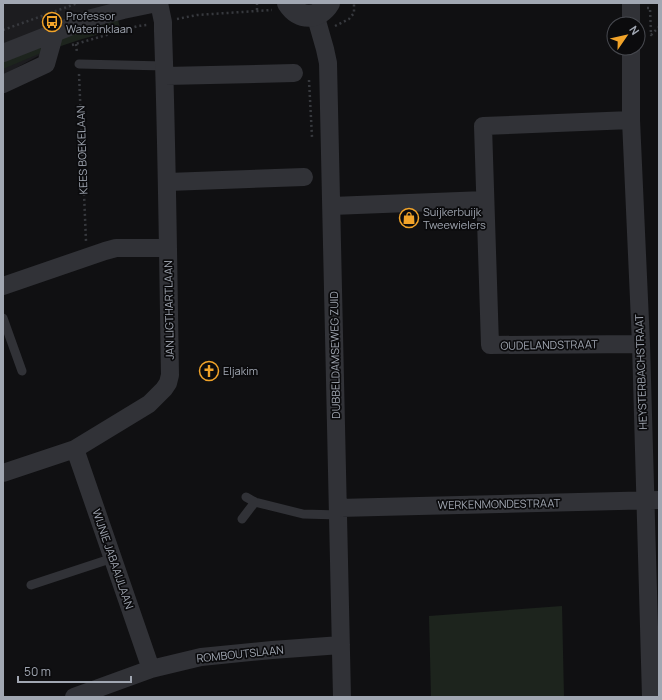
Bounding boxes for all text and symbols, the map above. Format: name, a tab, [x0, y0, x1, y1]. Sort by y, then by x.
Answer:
place label: Professor Waterinklaan	[66, 8, 132, 36]
bus stop icon: Professor Waterinklaan	[41, 11, 63, 33]
north arrow	[606, 16, 646, 56]
text: N	[626, 23, 643, 38]
street label: KEES BOEKELAAN	[72, 105, 91, 195]
place label: Suijkerbuijk Tweewielers	[423, 204, 486, 232]
shop icon: Suijkerbuijk Tweewielers	[398, 207, 420, 229]
street label: JAN LIGTHARTLAAN	[160, 260, 177, 360]
street label: DUBBELDAMSEWEG ZUID	[326, 291, 343, 419]
street label: HEYSTERBACHSTRAAT	[631, 314, 650, 430]
street label: OUDELANDSTRAAT	[500, 336, 598, 353]
church icon: Eljakim	[198, 360, 220, 382]
place label: Eljakim	[223, 363, 258, 378]
street label: WERKENMONDESTRAAT	[438, 495, 561, 512]
street label: WIJNIE JABAAIJLAAN	[89, 507, 138, 611]
street label: ROMBOUTSLAAN	[196, 641, 284, 666]
scale bar	[18, 658, 131, 684]
text: 50 m	[24, 663, 51, 680]

